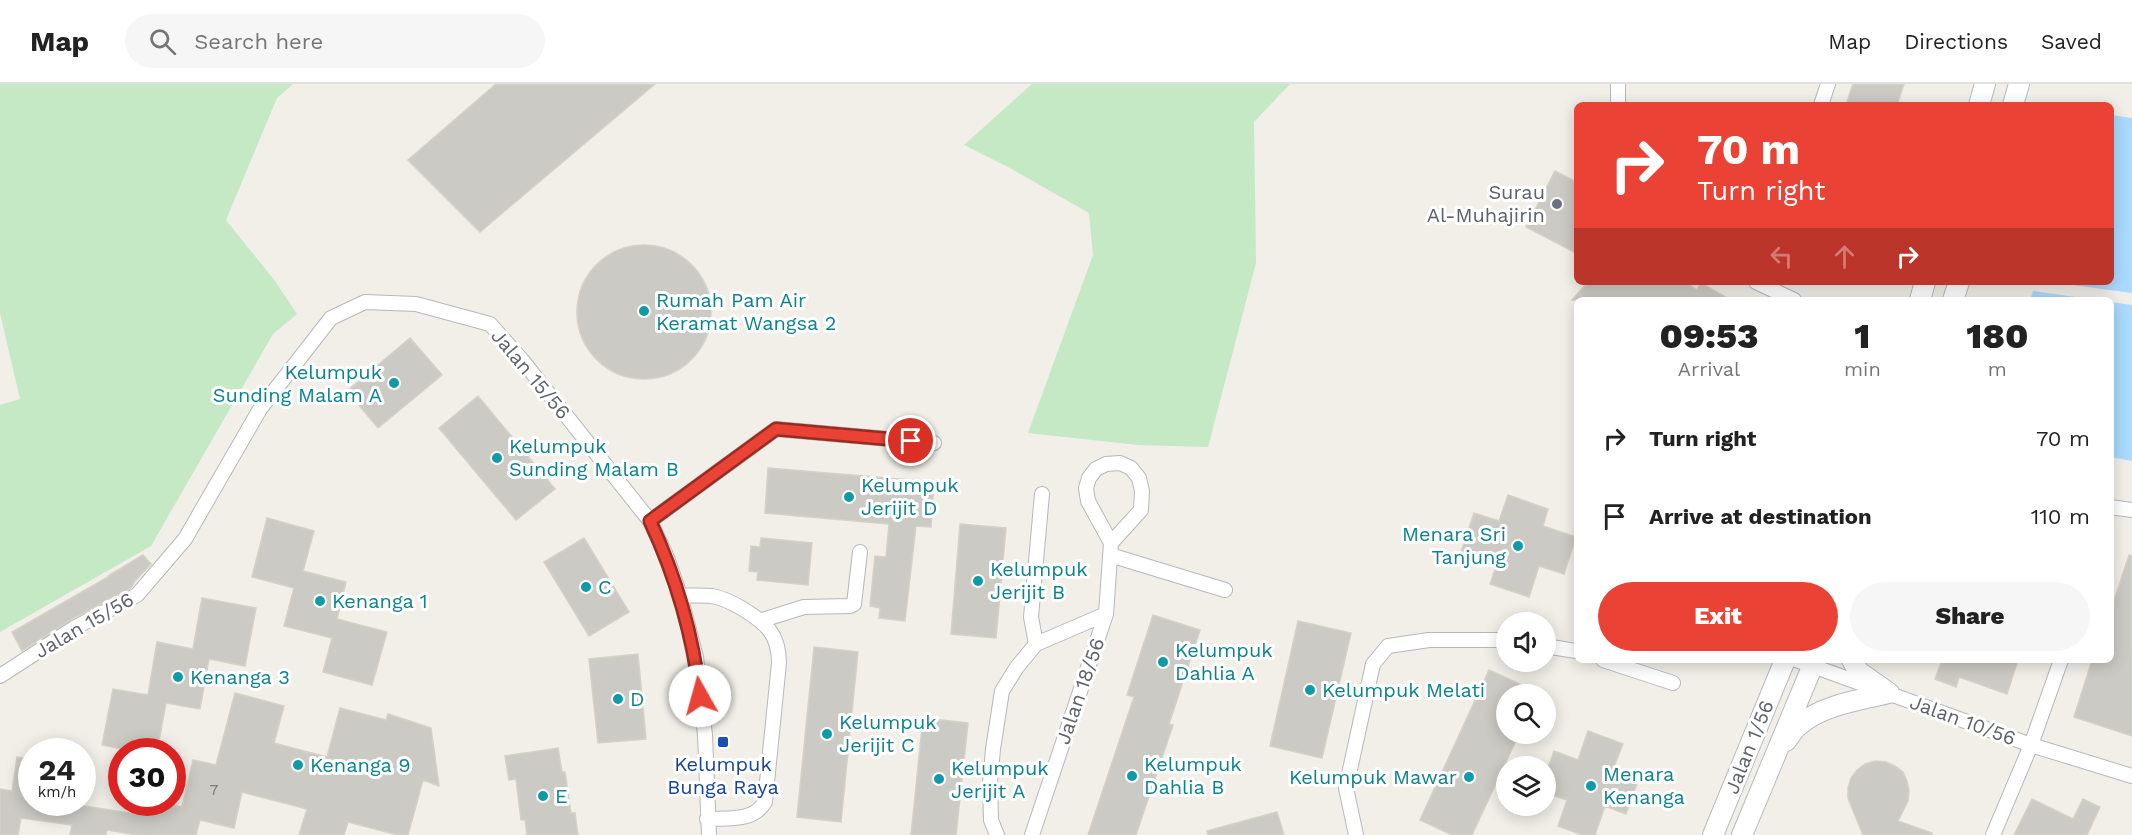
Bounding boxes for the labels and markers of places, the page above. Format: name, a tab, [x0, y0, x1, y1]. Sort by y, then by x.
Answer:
place label: Surau Al-Muhajirin	[1427, 180, 1545, 227]
marker: Surau Al-Muhajirin	[1550, 197, 1564, 211]
place label: Rumah Pam Air Keramat Wangsa 2	[656, 288, 836, 335]
marker: Rumah Pam Air Keramat Wangsa 2	[637, 304, 651, 318]
place label: Kelumpuk Sunding Malam A	[213, 360, 382, 407]
marker: Kelumpuk Sunding Malam A	[387, 376, 401, 390]
pin	[885, 415, 936, 466]
place label: Kelumpuk Sunding Malam B	[509, 434, 679, 481]
marker: Kelumpuk Sunding Malam B	[490, 451, 504, 465]
place label: Kelumpuk Jerijit D	[861, 473, 959, 520]
marker: Kelumpuk Jerijit D	[842, 490, 856, 504]
place label: Menara Sri Tanjung	[1402, 522, 1506, 569]
marker: Menara Sri Tanjung	[1511, 539, 1525, 553]
place label: Kelumpuk Jerijit B	[990, 557, 1088, 604]
marker: Kelumpuk Jerijit B	[971, 574, 985, 588]
place label: C	[598, 575, 612, 599]
marker: C	[579, 580, 593, 594]
place label: Kenanga 1	[332, 589, 428, 613]
marker: Kenanga 1	[313, 594, 327, 608]
place label: Kelumpuk Dahlia A	[1175, 638, 1273, 685]
marker: Kelumpuk Dahlia A	[1156, 655, 1170, 669]
place label: Kenanga 3	[190, 665, 290, 689]
marker: Kenanga 3	[171, 670, 185, 684]
place label: Kelumpuk Melati	[1322, 678, 1485, 702]
marker: Kelumpuk Melati	[1303, 683, 1317, 697]
place label: D	[630, 687, 644, 711]
marker: D	[611, 692, 625, 706]
place label: Kelumpuk Jerijit C	[839, 710, 937, 757]
marker: Kelumpuk Jerijit C	[820, 727, 834, 741]
marker: Kelumpuk Bunga Raya	[716, 735, 730, 749]
place label: Kelumpuk Bunga Raya	[667, 752, 779, 799]
place label: Kelumpuk Dahlia B	[1144, 752, 1242, 799]
place label: Kenanga 9	[310, 753, 411, 777]
place label: Kelumpuk Jerijit A	[951, 756, 1049, 803]
marker: Kenanga 9	[291, 758, 305, 772]
place label: Menara Kenanga	[1603, 762, 1685, 809]
place label: Kelumpuk Mawar	[1289, 765, 1457, 789]
marker: Kelumpuk Dahlia B	[1125, 769, 1139, 783]
marker: Kelumpuk Mawar	[1462, 770, 1476, 784]
marker: Kelumpuk Jerijit A	[932, 772, 946, 786]
marker: Menara Kenanga	[1584, 779, 1598, 793]
place label: E	[555, 784, 568, 808]
marker: E	[536, 789, 550, 803]

